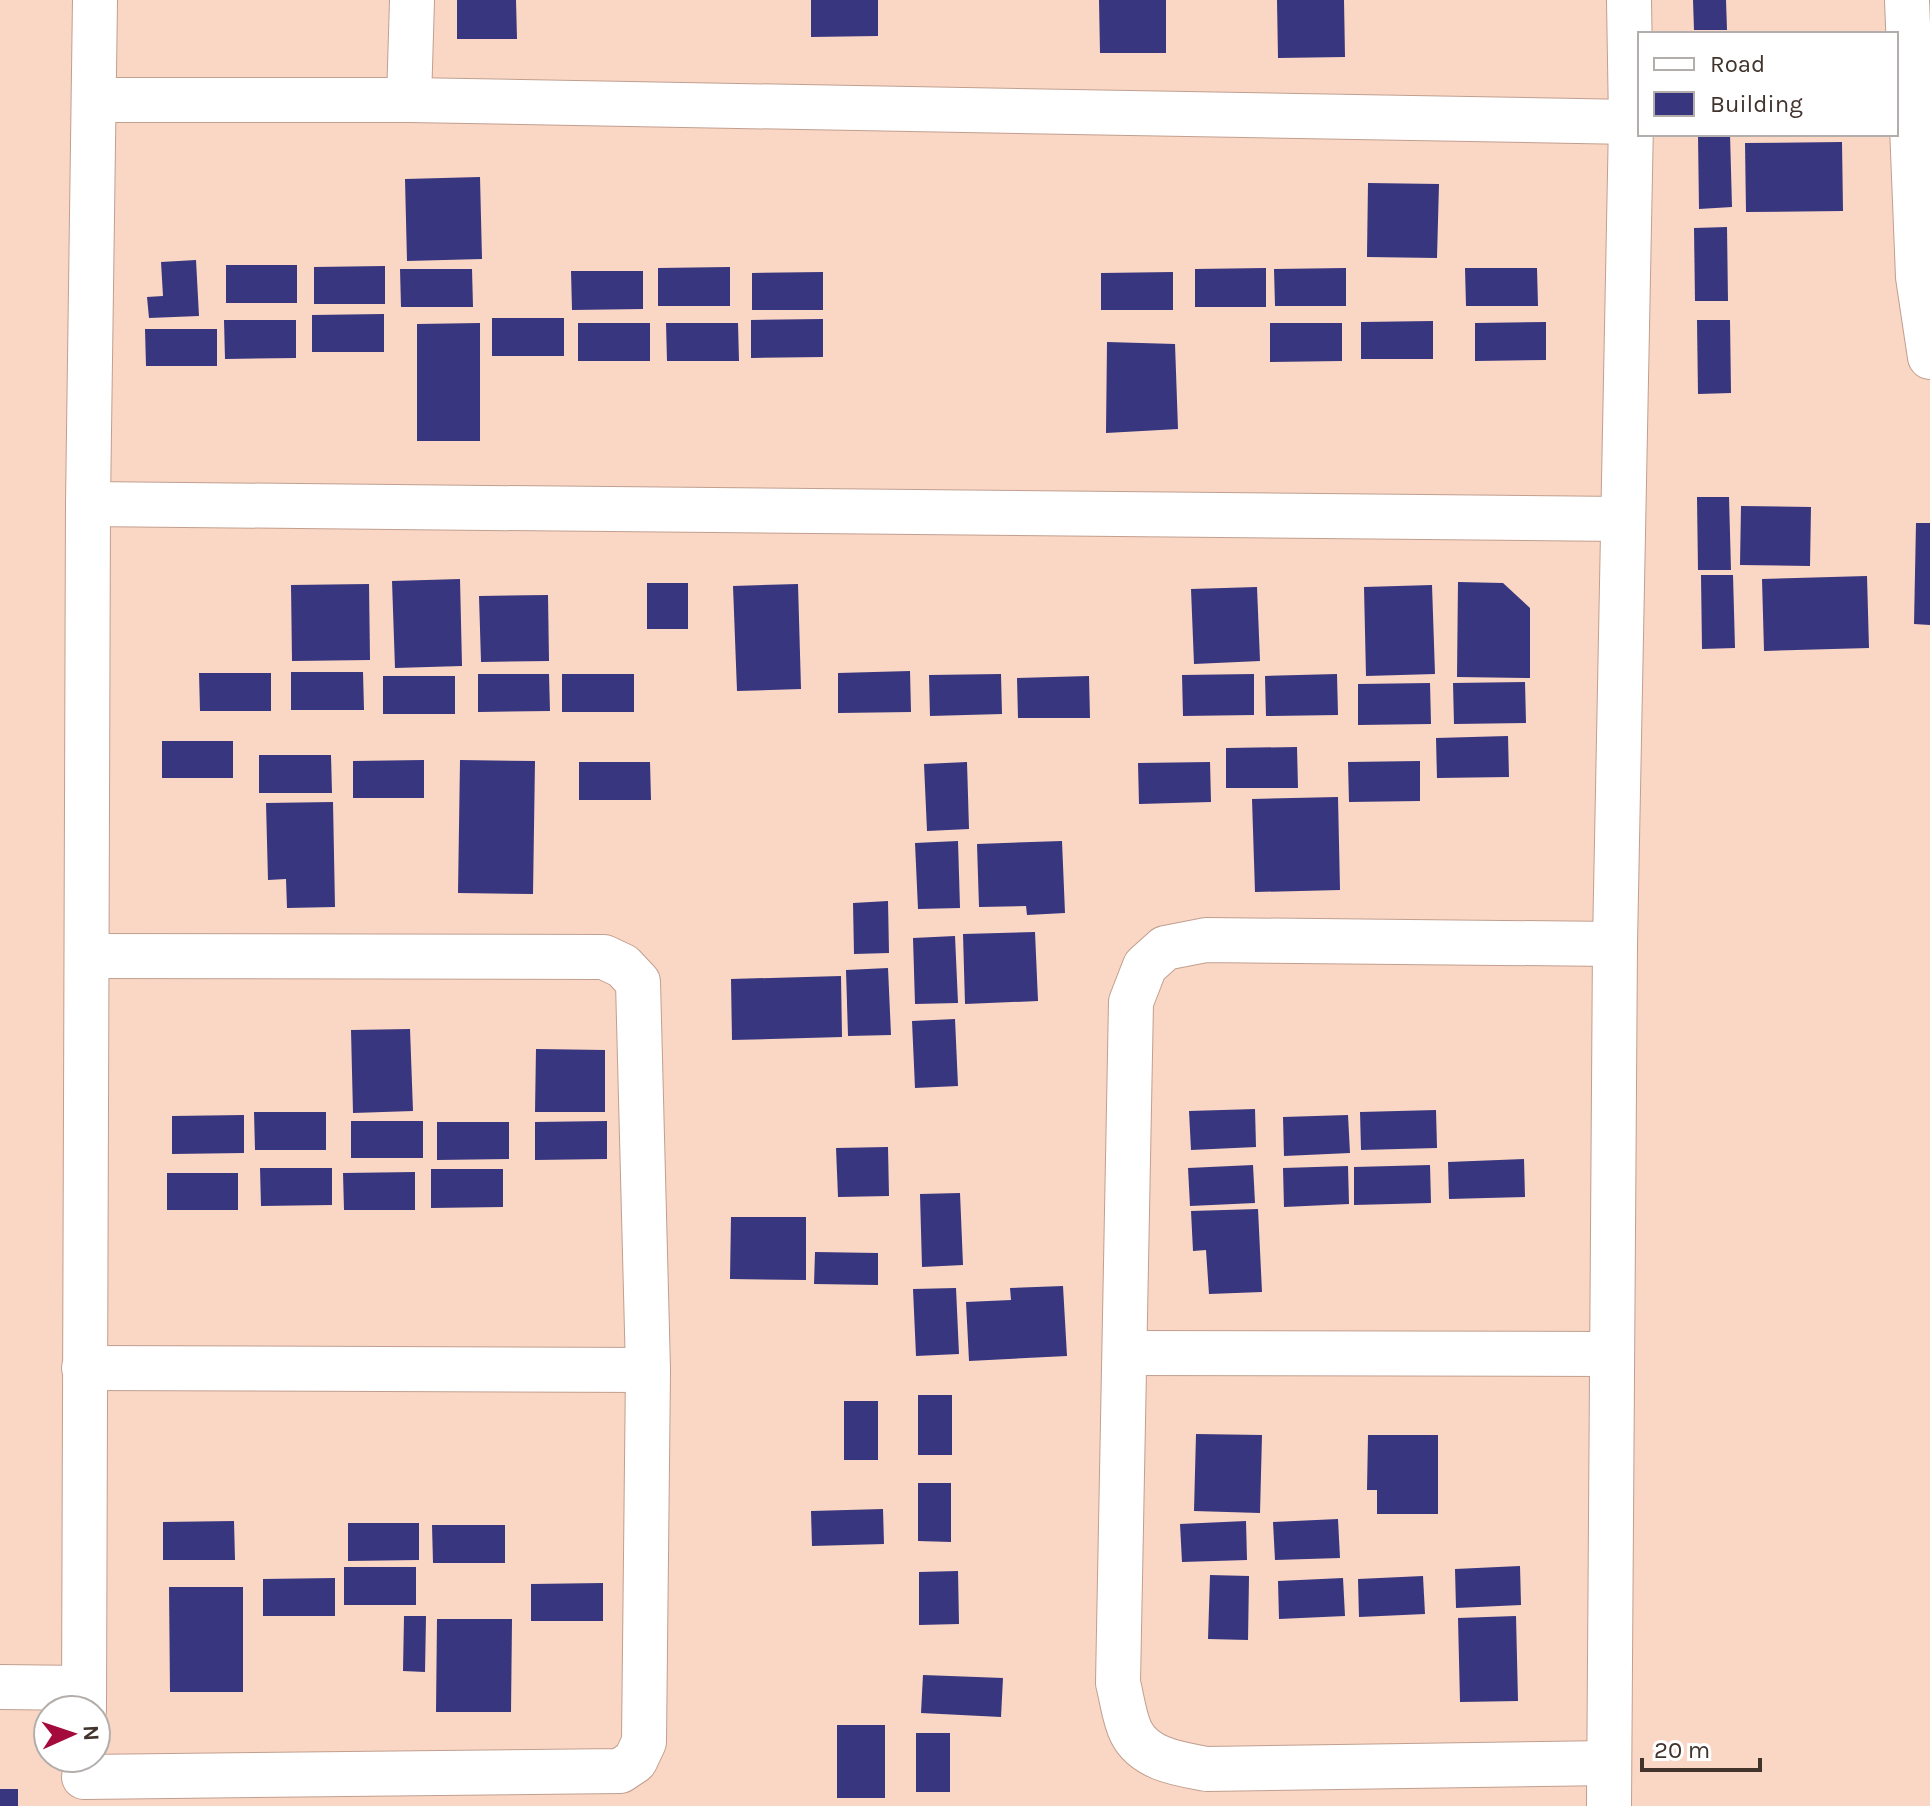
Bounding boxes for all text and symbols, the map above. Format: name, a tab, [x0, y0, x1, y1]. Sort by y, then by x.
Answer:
legend	[1638, 32, 1898, 136]
text: Road	[1710, 50, 1765, 78]
text: Building	[1710, 90, 1803, 118]
north arrow	[32, 1694, 112, 1774]
scale bar	[1642, 1722, 1760, 1772]
text: N	[78, 1724, 104, 1742]
text: 20 m	[1654, 1736, 1710, 1764]

